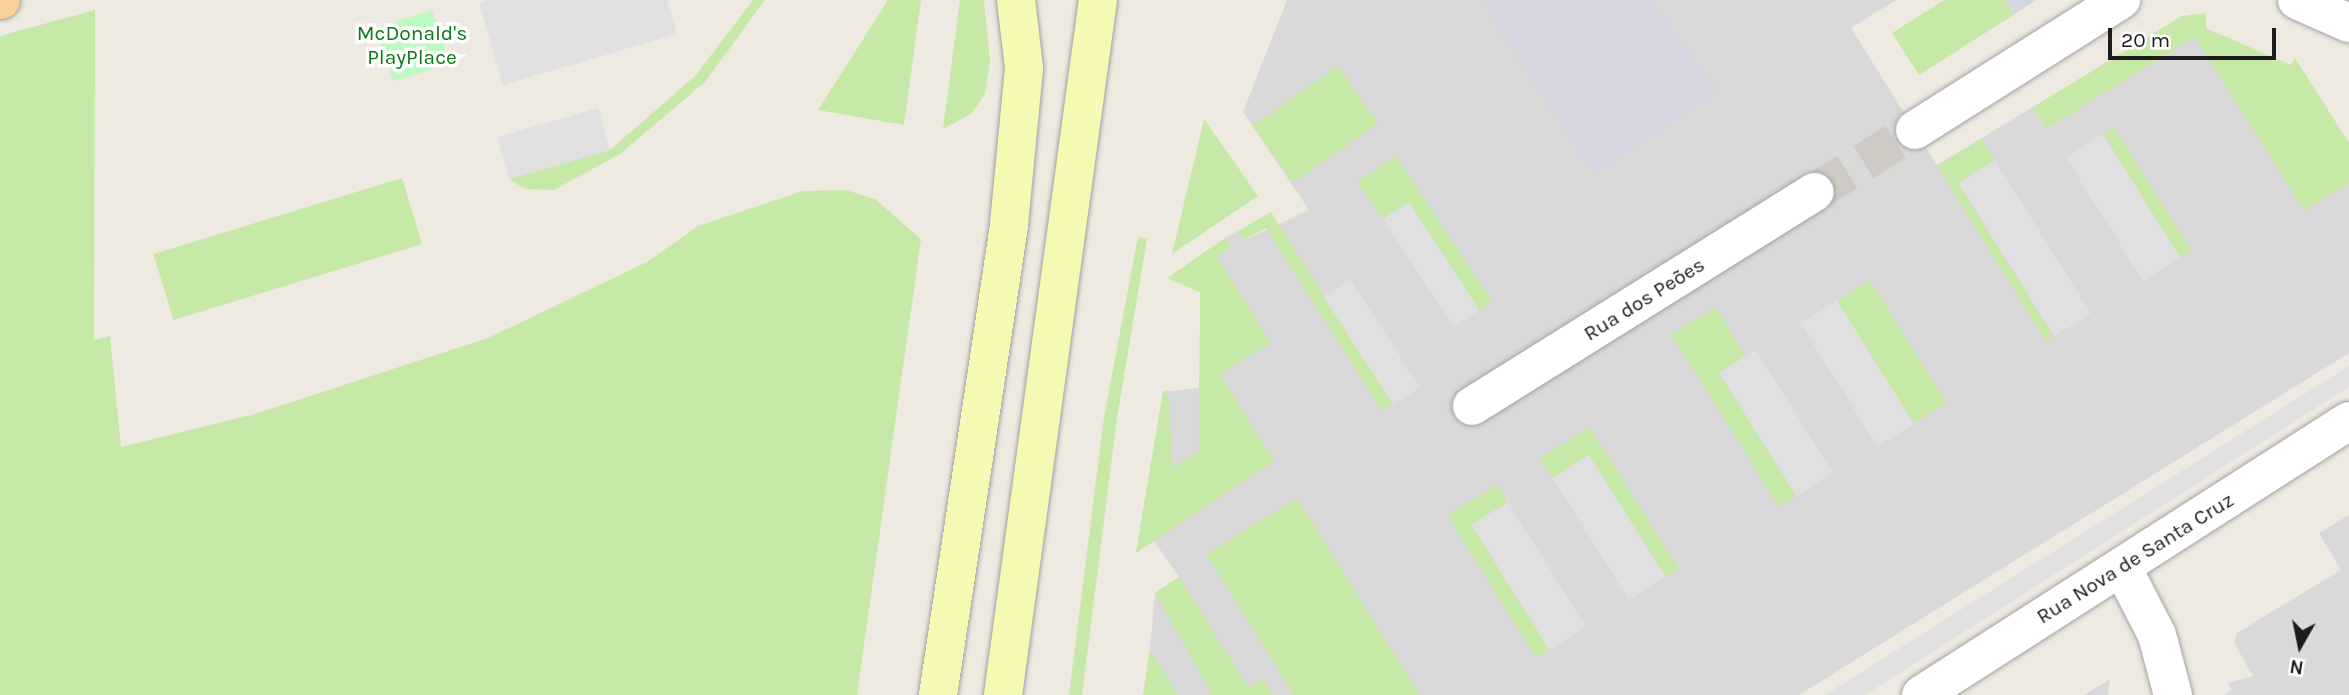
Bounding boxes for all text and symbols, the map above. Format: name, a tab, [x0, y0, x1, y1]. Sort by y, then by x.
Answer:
scale bar	[2111, 14, 2279, 58]
park label: McDonald's PlayPlace	[357, 20, 467, 70]
text: 20 m	[2121, 28, 2170, 52]
street label: Rua dos Peões	[1579, 252, 1709, 346]
street label: Rua Nova de Santa Cruz	[2032, 487, 2238, 629]
north arrow	[2265, 611, 2335, 681]
text: N	[2288, 655, 2305, 679]

